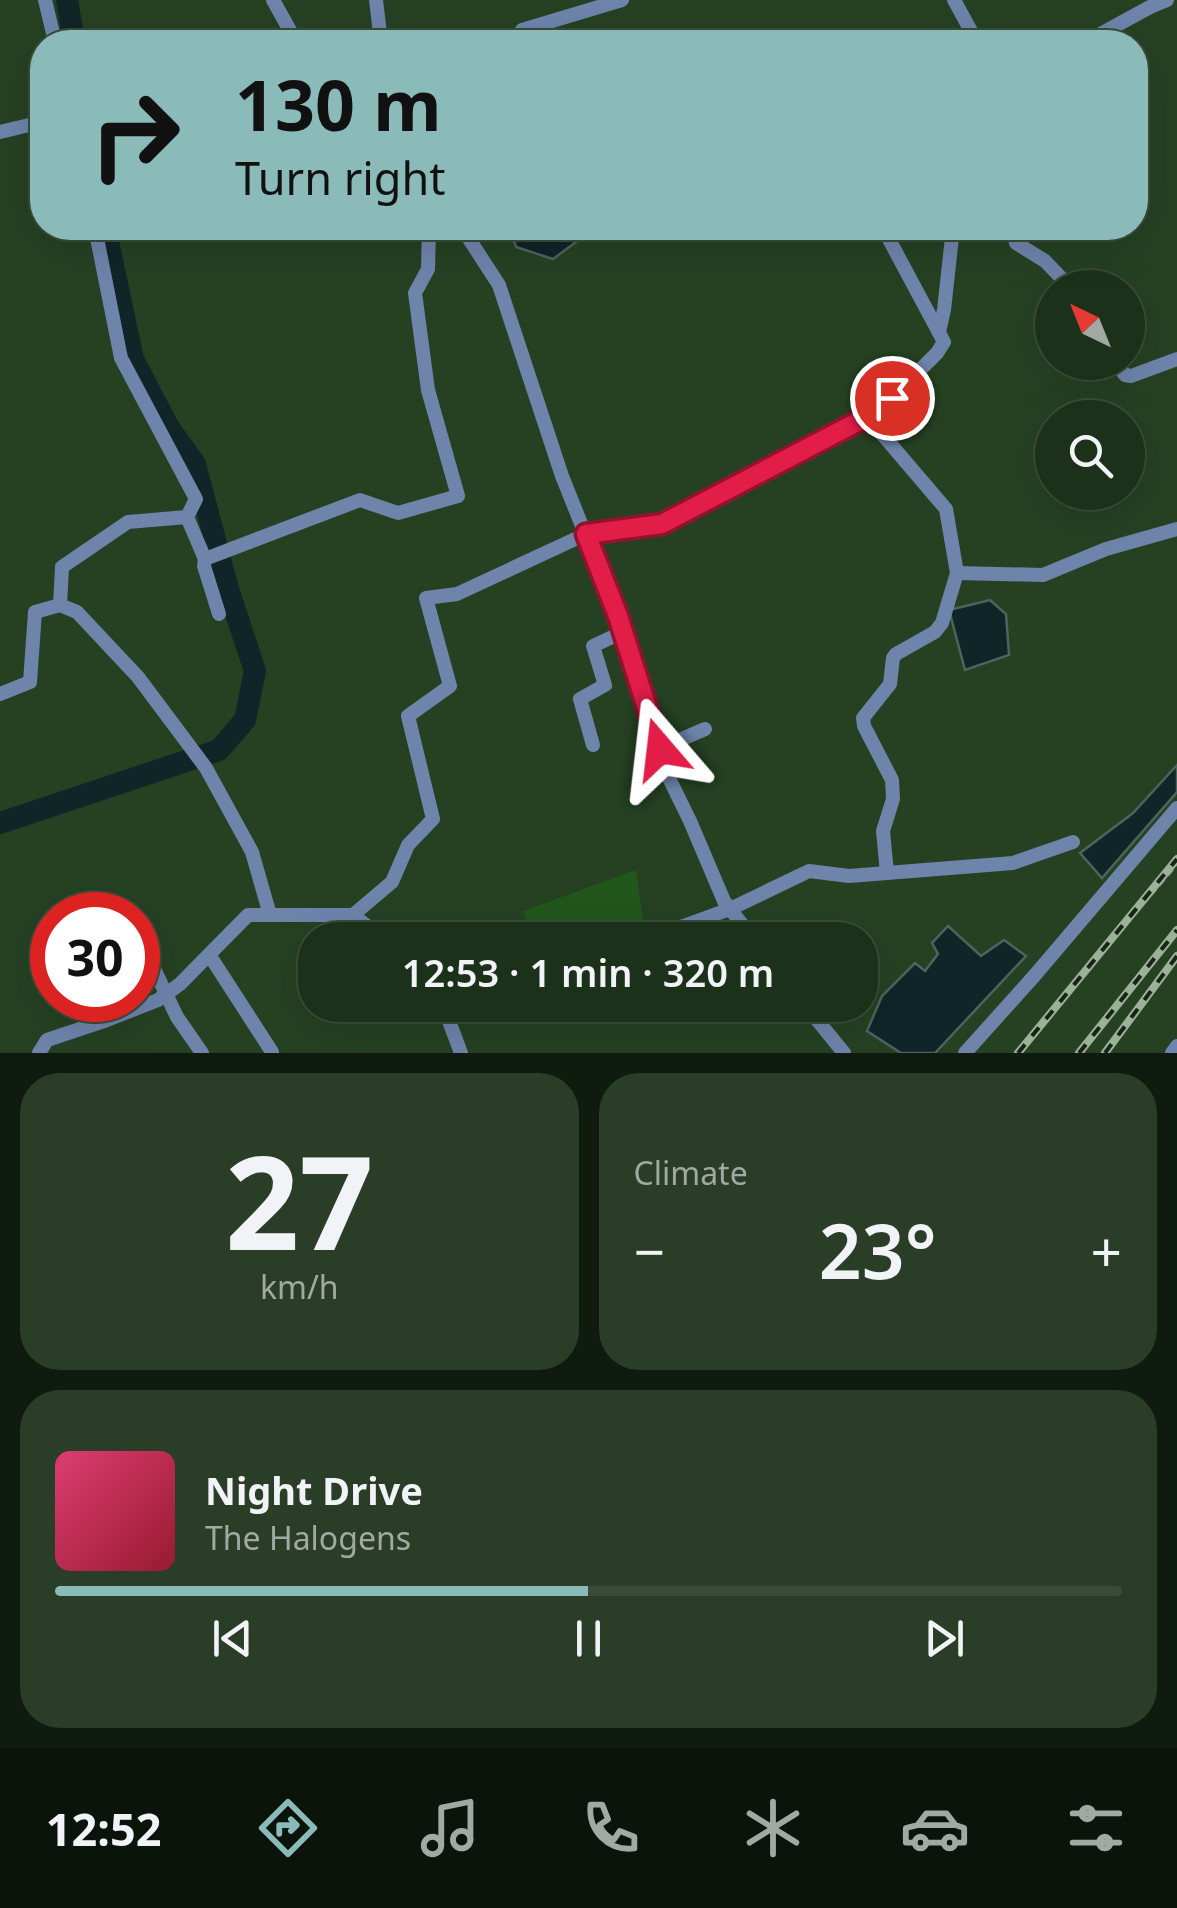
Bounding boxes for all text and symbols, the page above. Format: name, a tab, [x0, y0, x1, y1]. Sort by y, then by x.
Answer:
text: 130 m	[235, 56, 442, 152]
icon: right	[70, 70, 200, 200]
text: Turn right	[235, 147, 446, 208]
north arrow	[1035, 270, 1145, 380]
map controls	[1035, 270, 1145, 510]
pin	[850, 356, 935, 441]
icon: arrive	[865, 371, 920, 426]
button: search	[1035, 400, 1145, 510]
position arrow	[608, 697, 712, 801]
speed limit sign: 30	[30, 892, 160, 1022]
text: 12:53 · 1 min · 320 m	[402, 946, 774, 998]
text: 27	[225, 1111, 374, 1288]
text: Climate	[634, 1151, 748, 1194]
text: 23°	[819, 1199, 937, 1301]
text: −	[634, 1213, 665, 1288]
text: +	[1091, 1213, 1122, 1288]
text: km/h	[260, 1265, 339, 1308]
text: Night Drive	[205, 1464, 423, 1516]
text: The Halogens	[205, 1516, 411, 1559]
icon: previous	[205, 1611, 260, 1666]
icon: pause	[561, 1611, 616, 1666]
icon: next	[917, 1611, 972, 1666]
icon: directions	[253, 1793, 323, 1863]
icon: music	[415, 1793, 485, 1863]
icon: phone	[576, 1793, 646, 1863]
icon: climate	[738, 1793, 808, 1863]
icon: car	[900, 1793, 970, 1863]
icon: filters	[1061, 1793, 1131, 1863]
text: 12:52	[46, 1798, 161, 1859]

